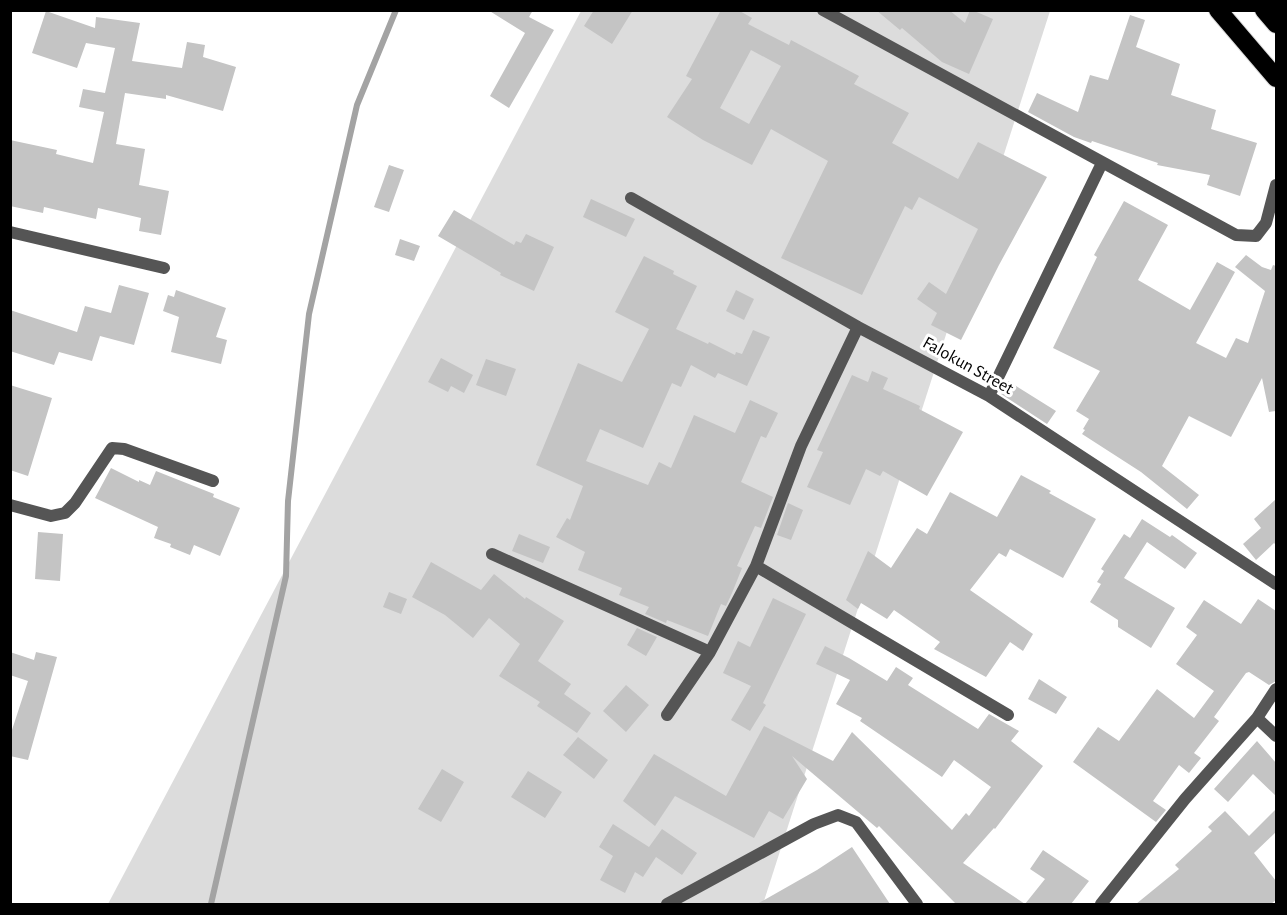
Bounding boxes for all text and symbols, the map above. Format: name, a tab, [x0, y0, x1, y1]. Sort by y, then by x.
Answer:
street label: Falokun Street	[920, 334, 1017, 398]

